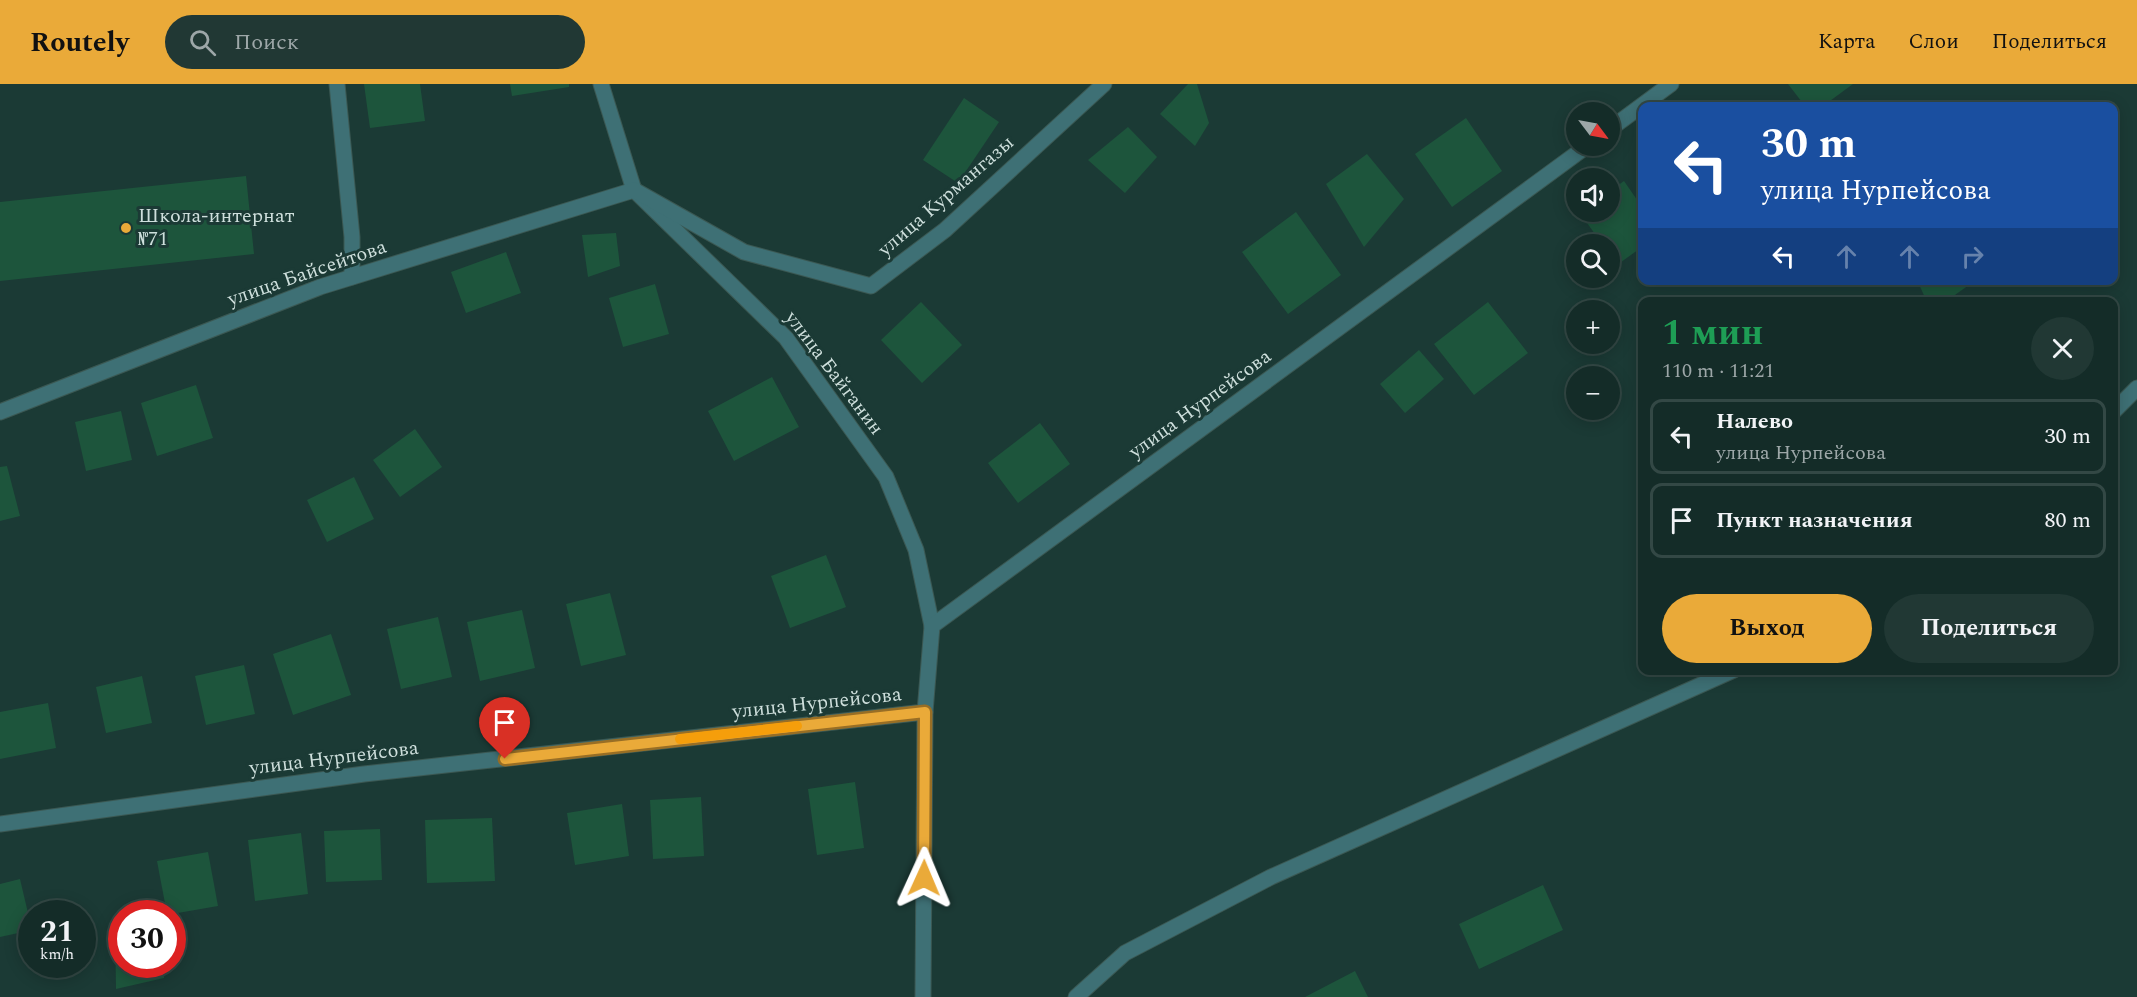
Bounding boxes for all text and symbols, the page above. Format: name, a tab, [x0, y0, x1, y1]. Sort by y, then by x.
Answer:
search box	[165, 15, 585, 69]
text: Routely	[30, 21, 129, 64]
icon: search	[186, 26, 219, 59]
text: Поиск	[234, 26, 299, 59]
text: Карта	[1818, 26, 1875, 58]
text: Слои	[1908, 26, 1959, 58]
text: Поделиться	[1992, 26, 2107, 58]
north arrow	[1566, 102, 1620, 156]
map controls	[1566, 102, 1620, 420]
text: 30 m	[1761, 113, 1856, 176]
icon: left	[1662, 126, 1740, 204]
street label: улица Курмангазы	[871, 128, 1021, 264]
button: sound	[1566, 168, 1620, 222]
text: улица Нурпейсова	[1761, 170, 1991, 212]
place label: Школа-интернат №71	[138, 201, 295, 254]
marker: Школа-интернат №71	[119, 221, 133, 235]
street label: улица Байсейтова	[222, 232, 391, 315]
button: search	[1566, 234, 1620, 288]
icon: left	[1767, 240, 1800, 273]
icon: ahead	[1830, 240, 1863, 273]
icon: ahead	[1893, 240, 1926, 273]
icon: right	[1956, 240, 1989, 273]
button: +	[1566, 300, 1620, 354]
street label: улица Байганин	[777, 304, 891, 441]
text: 1 мин	[1662, 306, 1763, 361]
button: close	[2031, 317, 2094, 380]
street label: улица Нурпейсова	[1122, 342, 1278, 467]
text: 110 m · 11:21	[1662, 356, 1774, 386]
button: −	[1566, 366, 1620, 420]
text: Налево	[1716, 405, 1793, 438]
icon: left	[1665, 420, 1698, 453]
text: 30 m	[2045, 420, 2091, 453]
text: улица Нурпейсова	[1716, 438, 1886, 468]
icon: arrive	[1665, 504, 1698, 537]
text: Пункт назначения	[1716, 504, 1913, 537]
text: 80 m	[2045, 504, 2091, 537]
button: Выход	[1662, 594, 1872, 663]
button: Поделиться	[1884, 594, 2094, 663]
street label: улица Нурпейсова	[730, 679, 903, 727]
pin	[479, 697, 530, 759]
icon: arrive	[488, 706, 521, 739]
street label: улица Нурпейсова	[247, 733, 420, 783]
position arrow	[892, 846, 956, 910]
speed limit sign: 30	[108, 900, 186, 978]
text: 21	[40, 909, 74, 955]
text: km/h	[40, 943, 74, 966]

